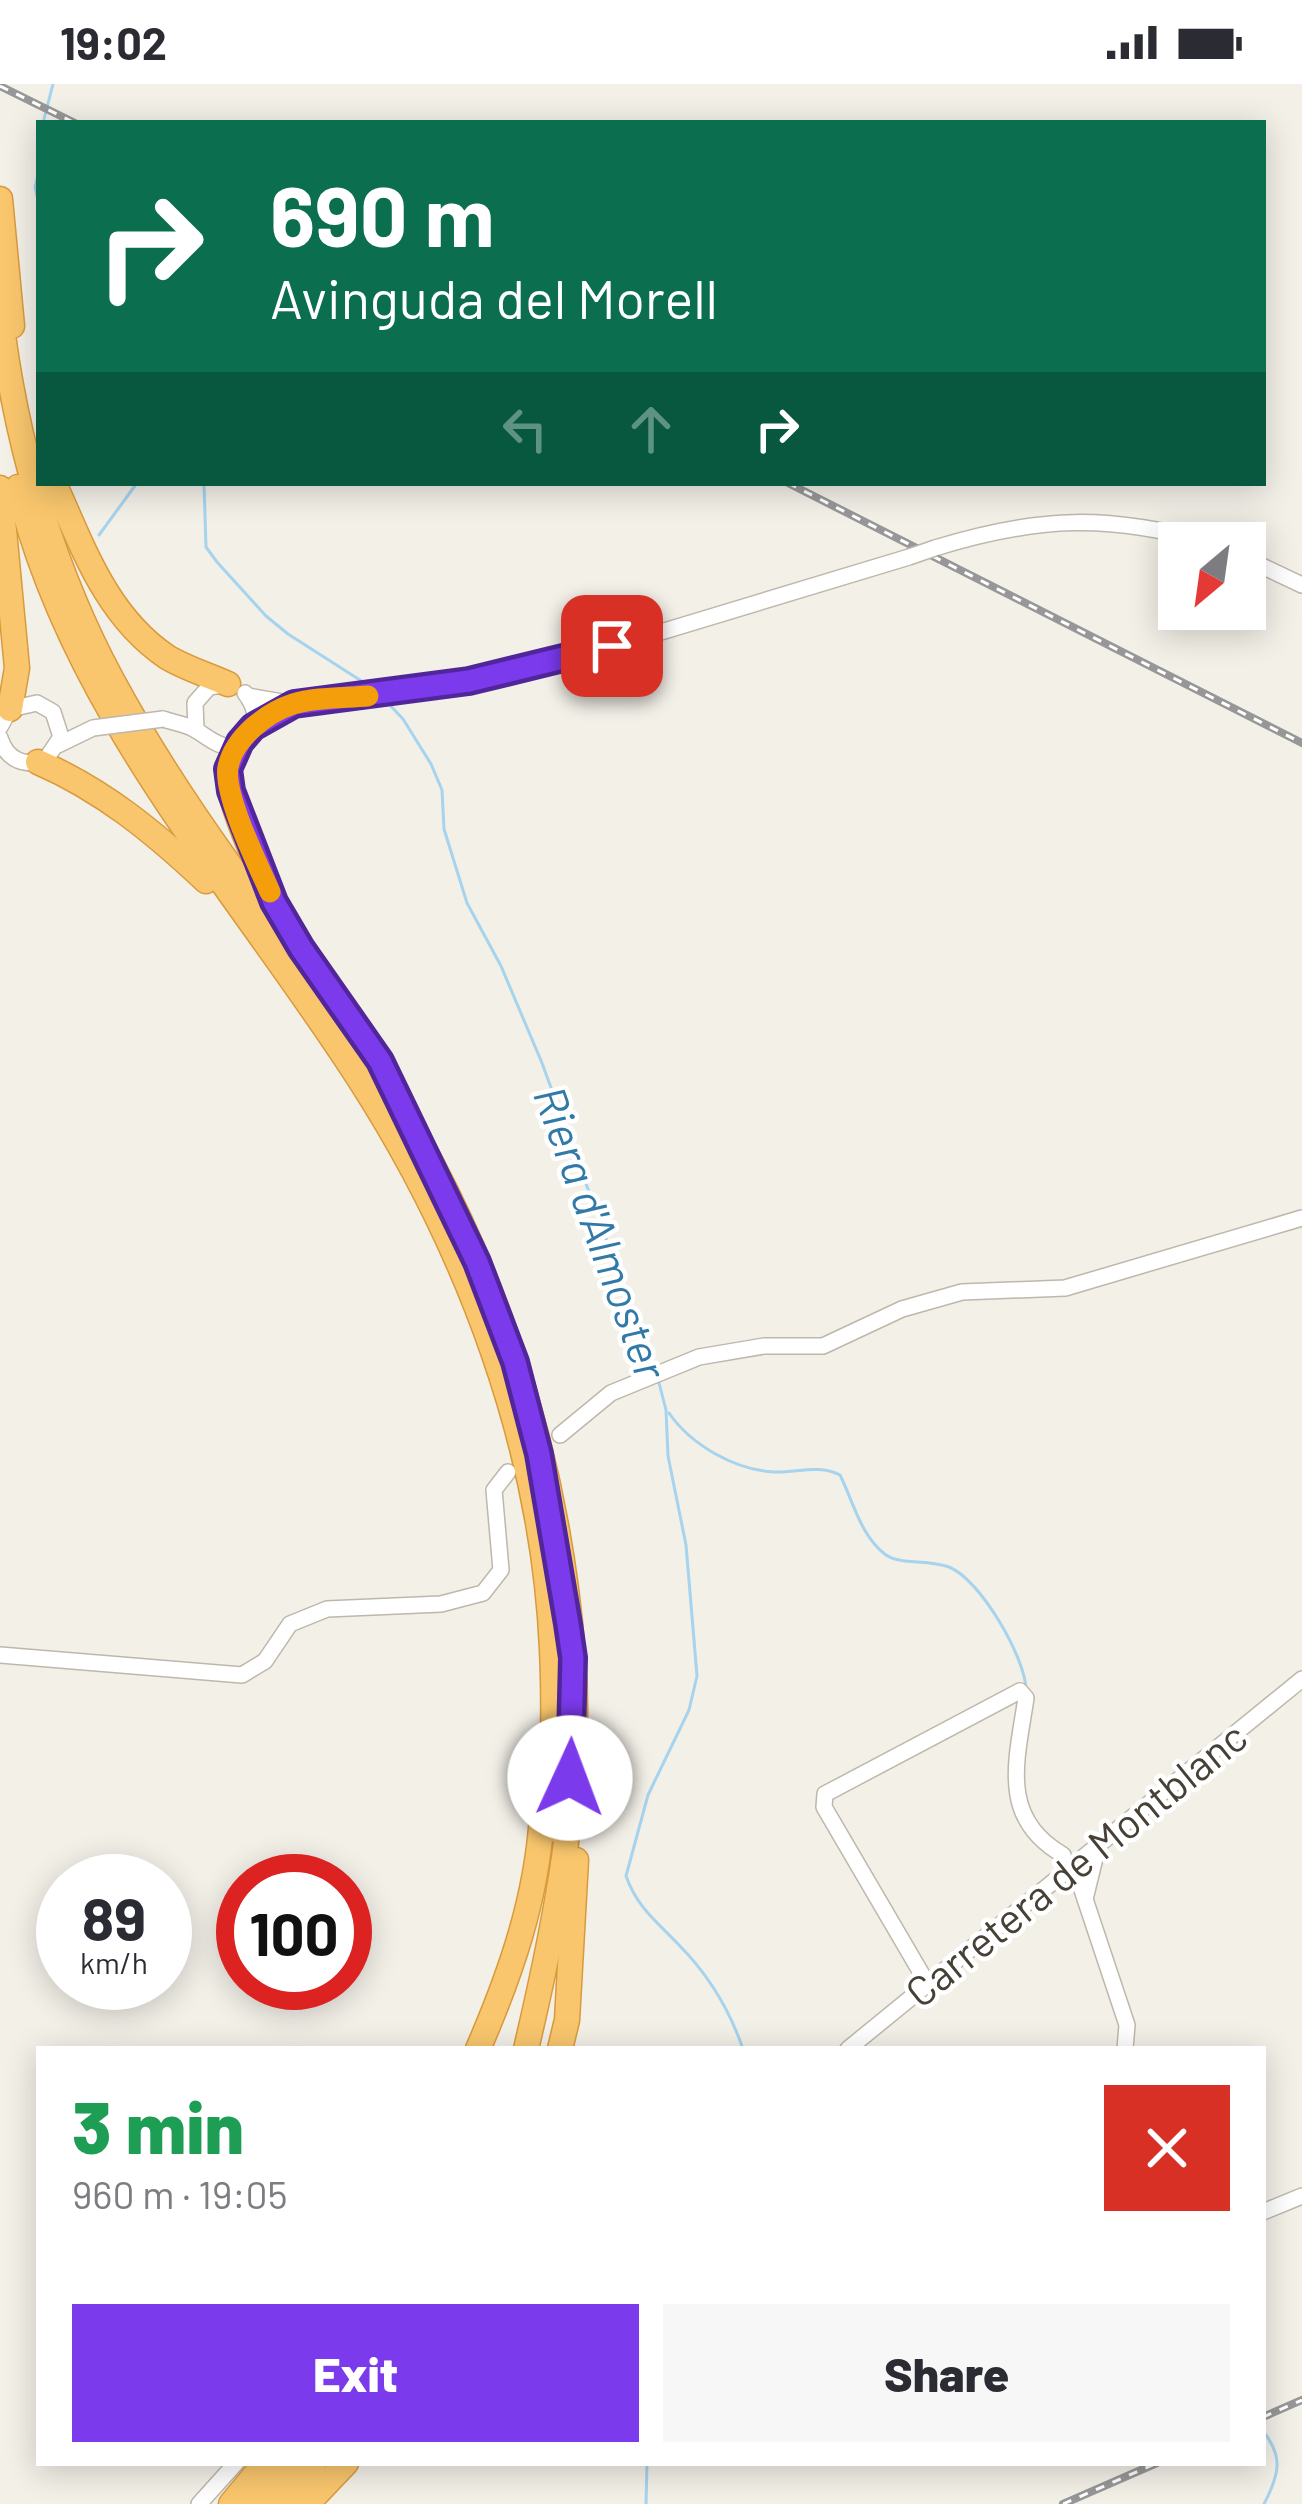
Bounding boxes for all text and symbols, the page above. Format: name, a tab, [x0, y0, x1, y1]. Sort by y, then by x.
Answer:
text: 19:02	[60, 15, 167, 69]
text: 690 m	[270, 163, 495, 264]
icon: right	[72, 168, 228, 324]
text: Avinguda del Morell	[270, 265, 718, 330]
icon: left	[492, 396, 558, 462]
icon: ahead	[618, 396, 684, 462]
icon: right	[744, 396, 810, 462]
north arrow	[1158, 522, 1266, 630]
map controls	[1158, 522, 1266, 630]
pin	[561, 595, 663, 697]
icon: arrive	[579, 613, 645, 679]
water label: Riera d'Almoster	[524, 1078, 681, 1388]
street label: Carretera de Montblanc	[894, 1710, 1256, 2016]
position arrow	[507, 1715, 633, 1841]
speed limit sign: 100	[216, 1854, 372, 2010]
text: 89	[82, 1881, 146, 1953]
text: km/h	[80, 1944, 148, 1980]
text: 3 min	[72, 2082, 244, 2168]
button: close	[1104, 2085, 1230, 2211]
text: 960 m · 19:05	[72, 2170, 288, 2217]
button: Exit	[72, 2304, 639, 2442]
button: Share	[663, 2304, 1230, 2442]

